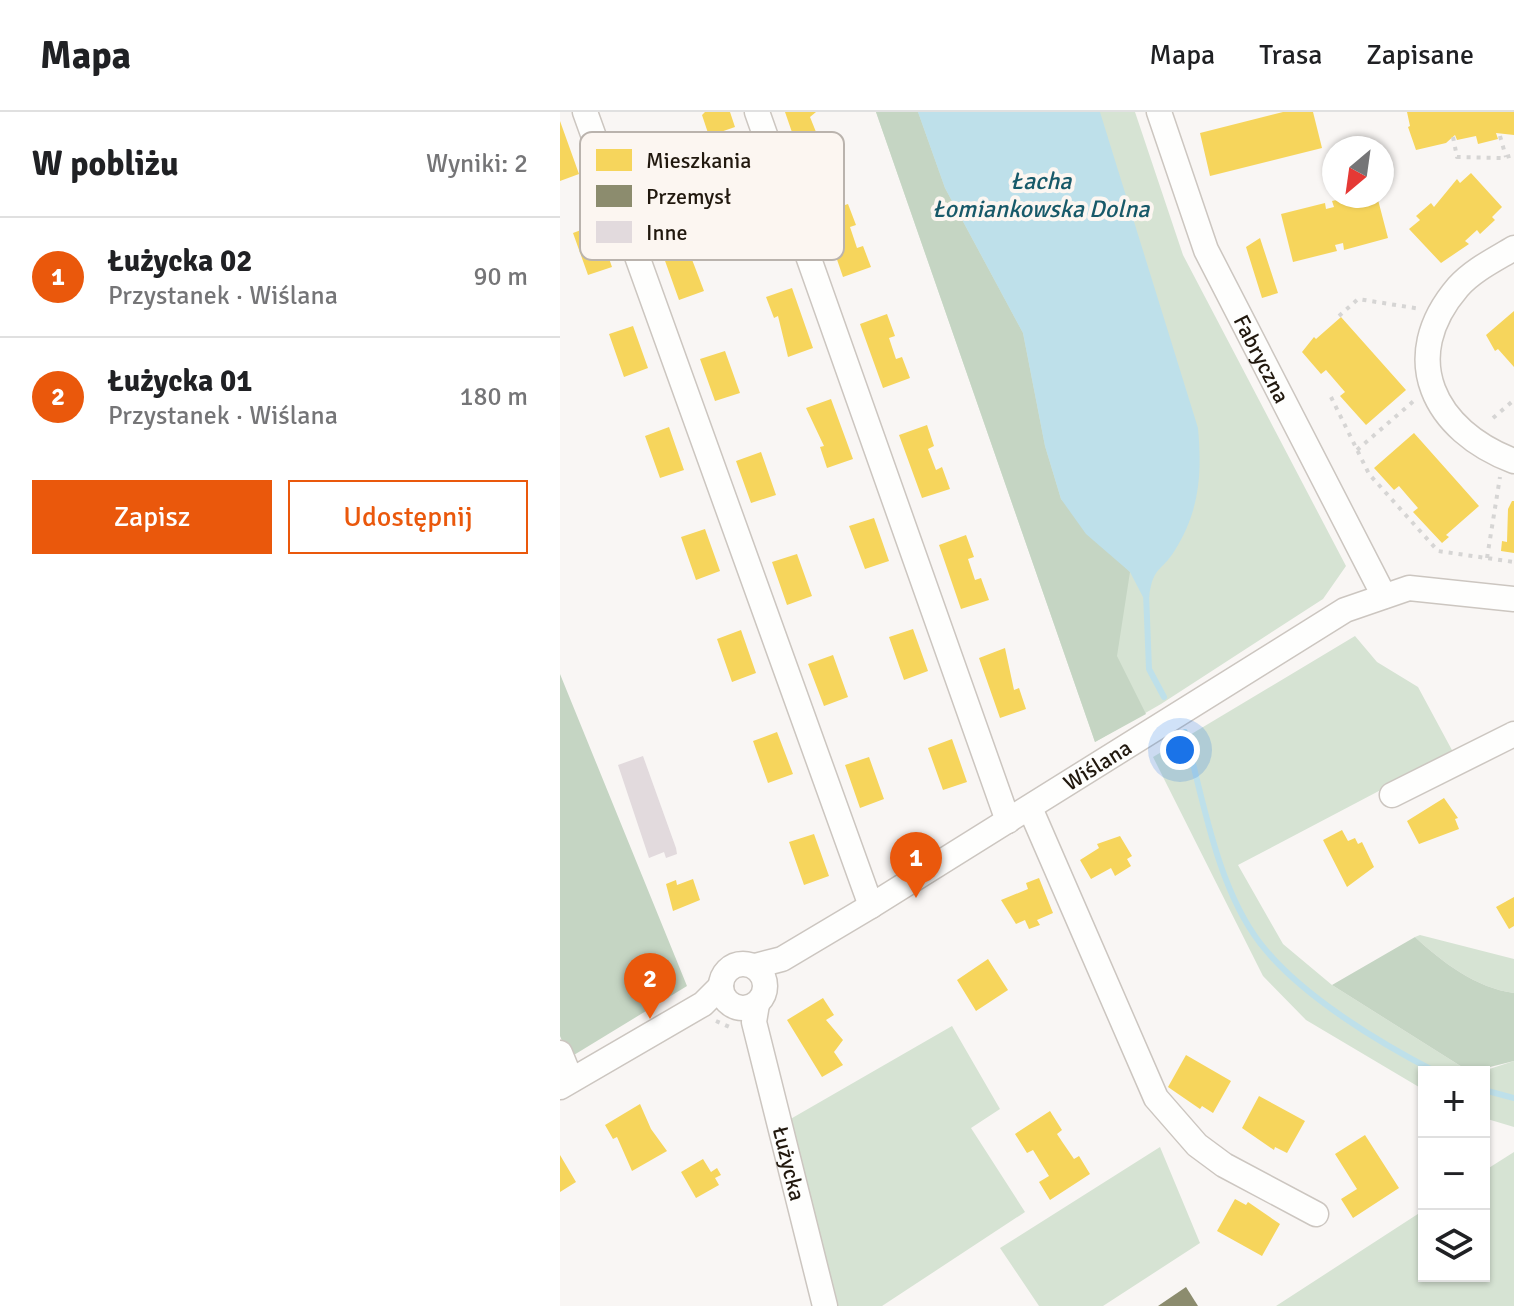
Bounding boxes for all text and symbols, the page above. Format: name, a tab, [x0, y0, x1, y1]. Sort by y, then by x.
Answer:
text: Mapa	[40, 32, 131, 79]
text: Mapa	[1149, 38, 1215, 72]
text: Trasa	[1259, 38, 1322, 72]
text: Zapisane	[1366, 38, 1474, 72]
legend	[580, 132, 844, 260]
north arrow	[1322, 136, 1394, 208]
text: W pobliżu	[32, 143, 179, 185]
text: Mieszkania	[646, 147, 752, 174]
text: Wyniki: 2	[426, 148, 528, 180]
water label: Łacha Łomiankowska Dolna	[933, 166, 1150, 224]
text: Przemysł	[646, 183, 731, 210]
text: Inne	[646, 219, 687, 246]
text: Łużycka 02	[108, 243, 252, 280]
text: 1	[51, 261, 65, 293]
text: 90 m	[473, 261, 528, 293]
text: Przystanek · Wiślana	[108, 280, 338, 312]
street label: Fabryczna	[1228, 310, 1296, 407]
text: Łużycka 01	[108, 363, 252, 400]
text: 2	[51, 381, 65, 413]
text: 180 m	[459, 381, 528, 413]
text: Przystanek · Wiślana	[108, 400, 338, 432]
button: Zapisz	[32, 480, 272, 554]
button: Udostępnij	[288, 480, 528, 554]
your location	[1160, 730, 1200, 770]
street label: Wiślana	[1058, 733, 1136, 796]
pin: 1	[890, 832, 942, 898]
pin: 2	[624, 953, 676, 1019]
map controls	[1418, 1066, 1490, 1282]
button: +	[1418, 1066, 1490, 1138]
street label: Łużycka	[767, 1123, 812, 1203]
button: −	[1418, 1138, 1490, 1210]
button: layers	[1418, 1210, 1490, 1282]

